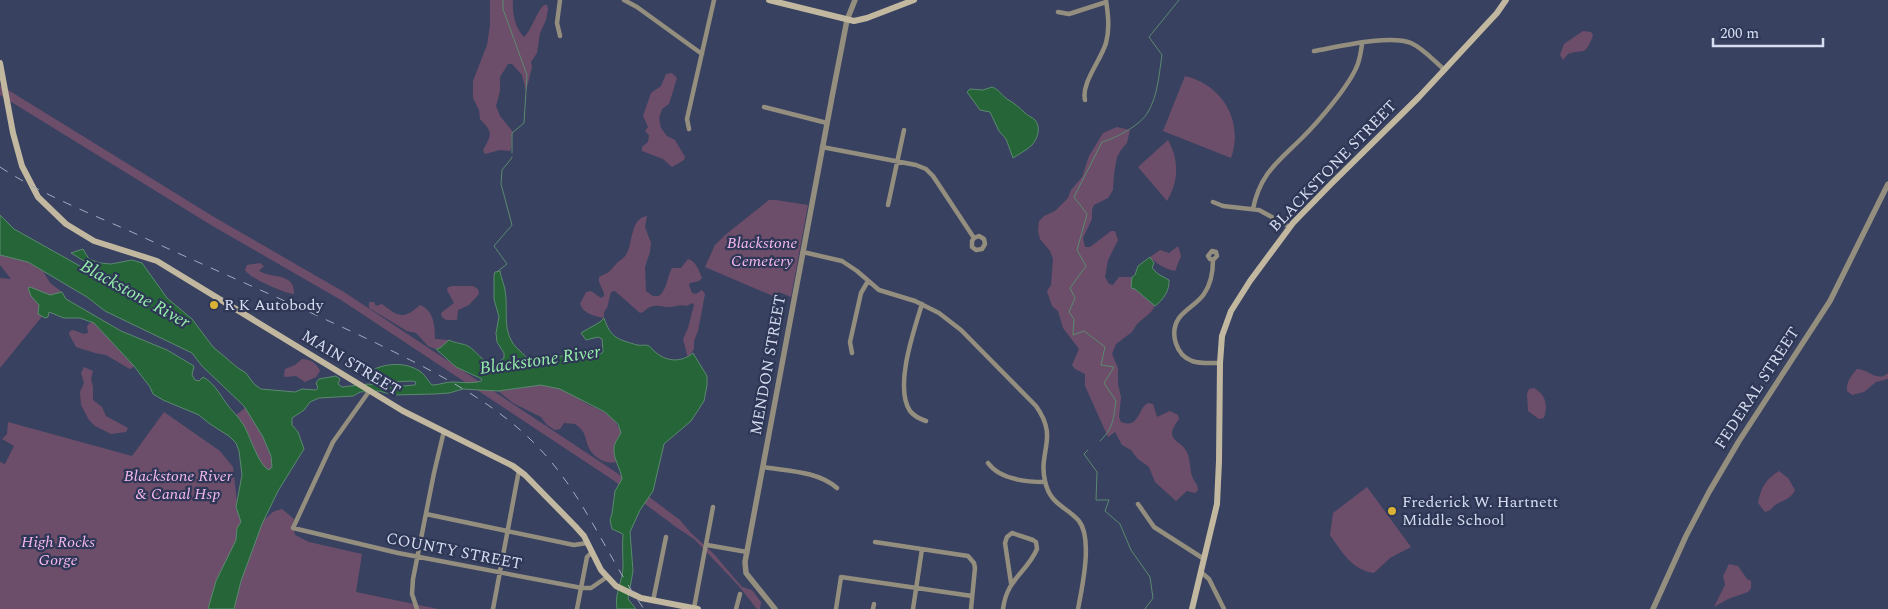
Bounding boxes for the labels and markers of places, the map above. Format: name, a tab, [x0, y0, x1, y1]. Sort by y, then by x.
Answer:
place label: R K Autobody	[224, 293, 325, 317]
marker: R K Autobody	[208, 299, 220, 311]
place label: Frederick W. Hartnett Middle School	[1402, 490, 1558, 532]
marker: Frederick W. Hartnett Middle School	[1386, 505, 1398, 517]

